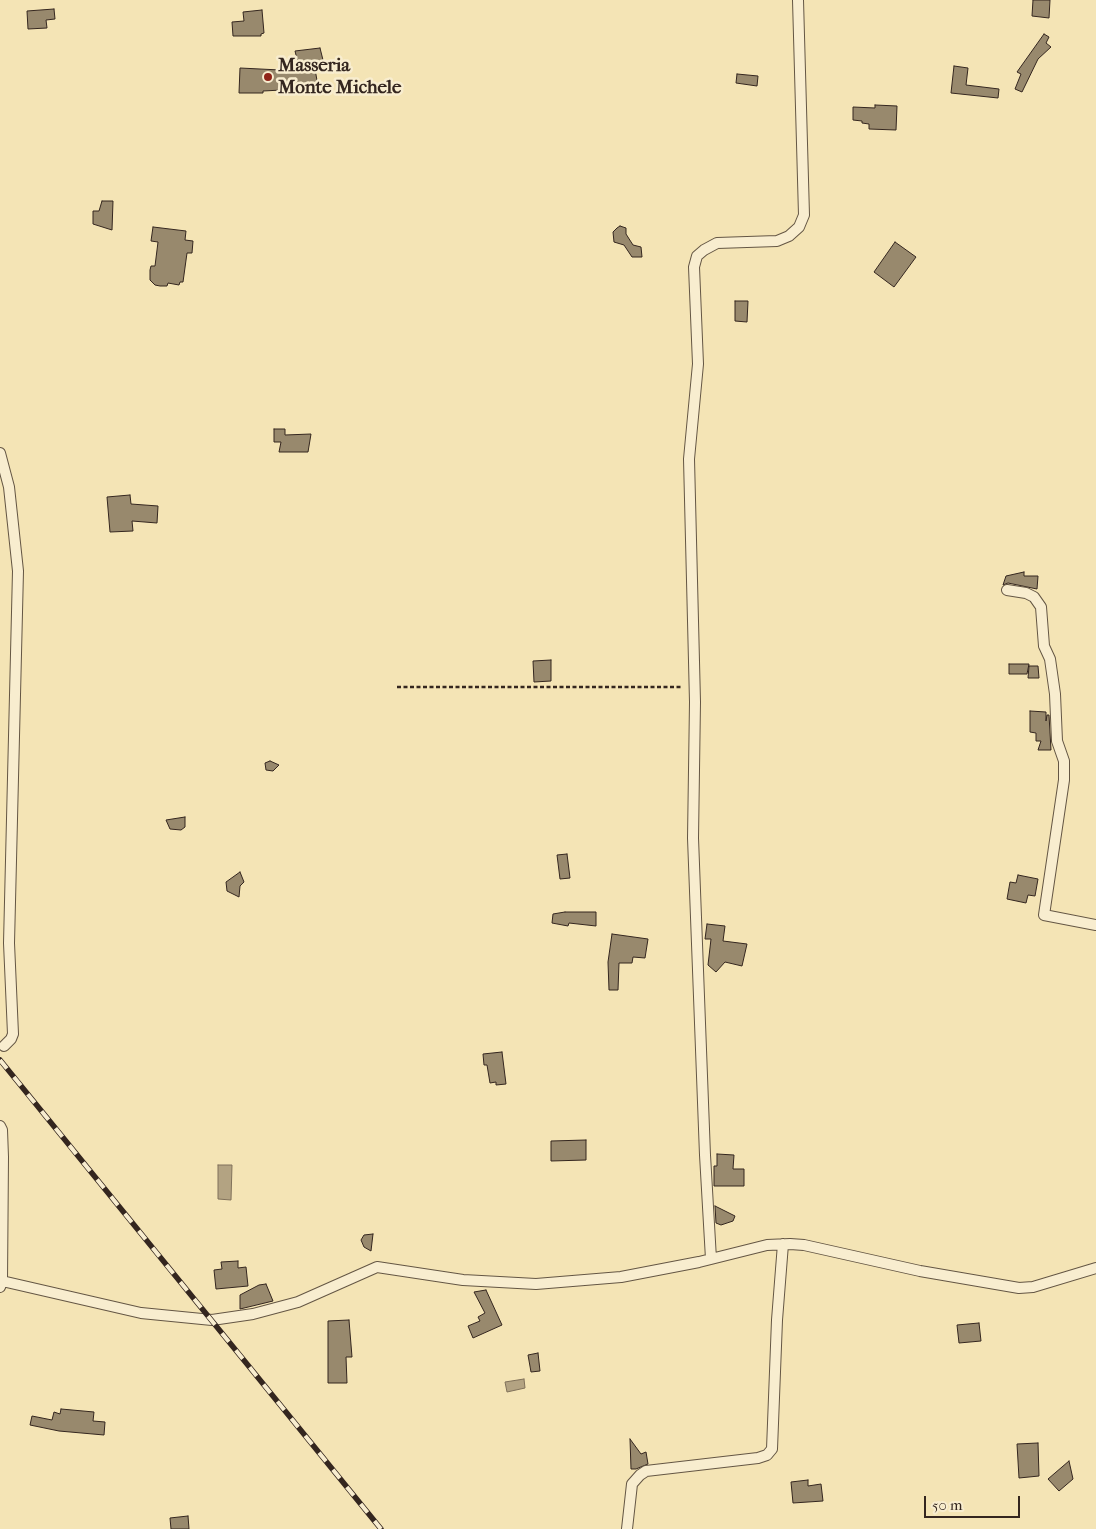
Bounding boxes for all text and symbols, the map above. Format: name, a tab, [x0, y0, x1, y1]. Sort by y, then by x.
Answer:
place label: Masseria Monte Michele	[278, 55, 401, 99]
marker: Masseria Monte Michele	[262, 71, 274, 83]
scale bar	[926, 1486, 1022, 1518]
text: 50 m	[932, 1496, 962, 1514]

